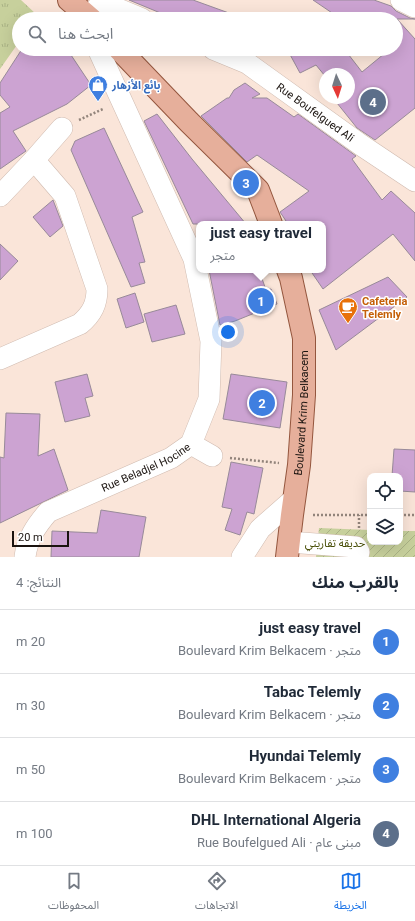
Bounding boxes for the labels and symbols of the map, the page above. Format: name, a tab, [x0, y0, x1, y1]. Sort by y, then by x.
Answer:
north arrow	[319, 68, 355, 104]
shop icon: بائع الأزهار	[87, 74, 109, 102]
place label: بائع الأزهار	[111, 79, 161, 94]
street label: Rue Boufelgued Ali	[274, 80, 357, 144]
pin: 4	[360, 87, 386, 117]
pin: 3	[233, 168, 259, 198]
pin: 1	[248, 286, 274, 316]
place label: Cafeteria Telemly	[362, 295, 407, 321]
cafe icon: Cafeteria Telemly	[337, 296, 359, 324]
your location	[218, 322, 238, 342]
street label: Boulevard Krim Belkacem	[291, 350, 311, 476]
pin: 2	[249, 388, 275, 418]
street label: Rue Beladjel Hocine	[99, 440, 193, 494]
scale bar	[12, 529, 69, 548]
park label: حديقة تفاريتي	[305, 537, 366, 552]

